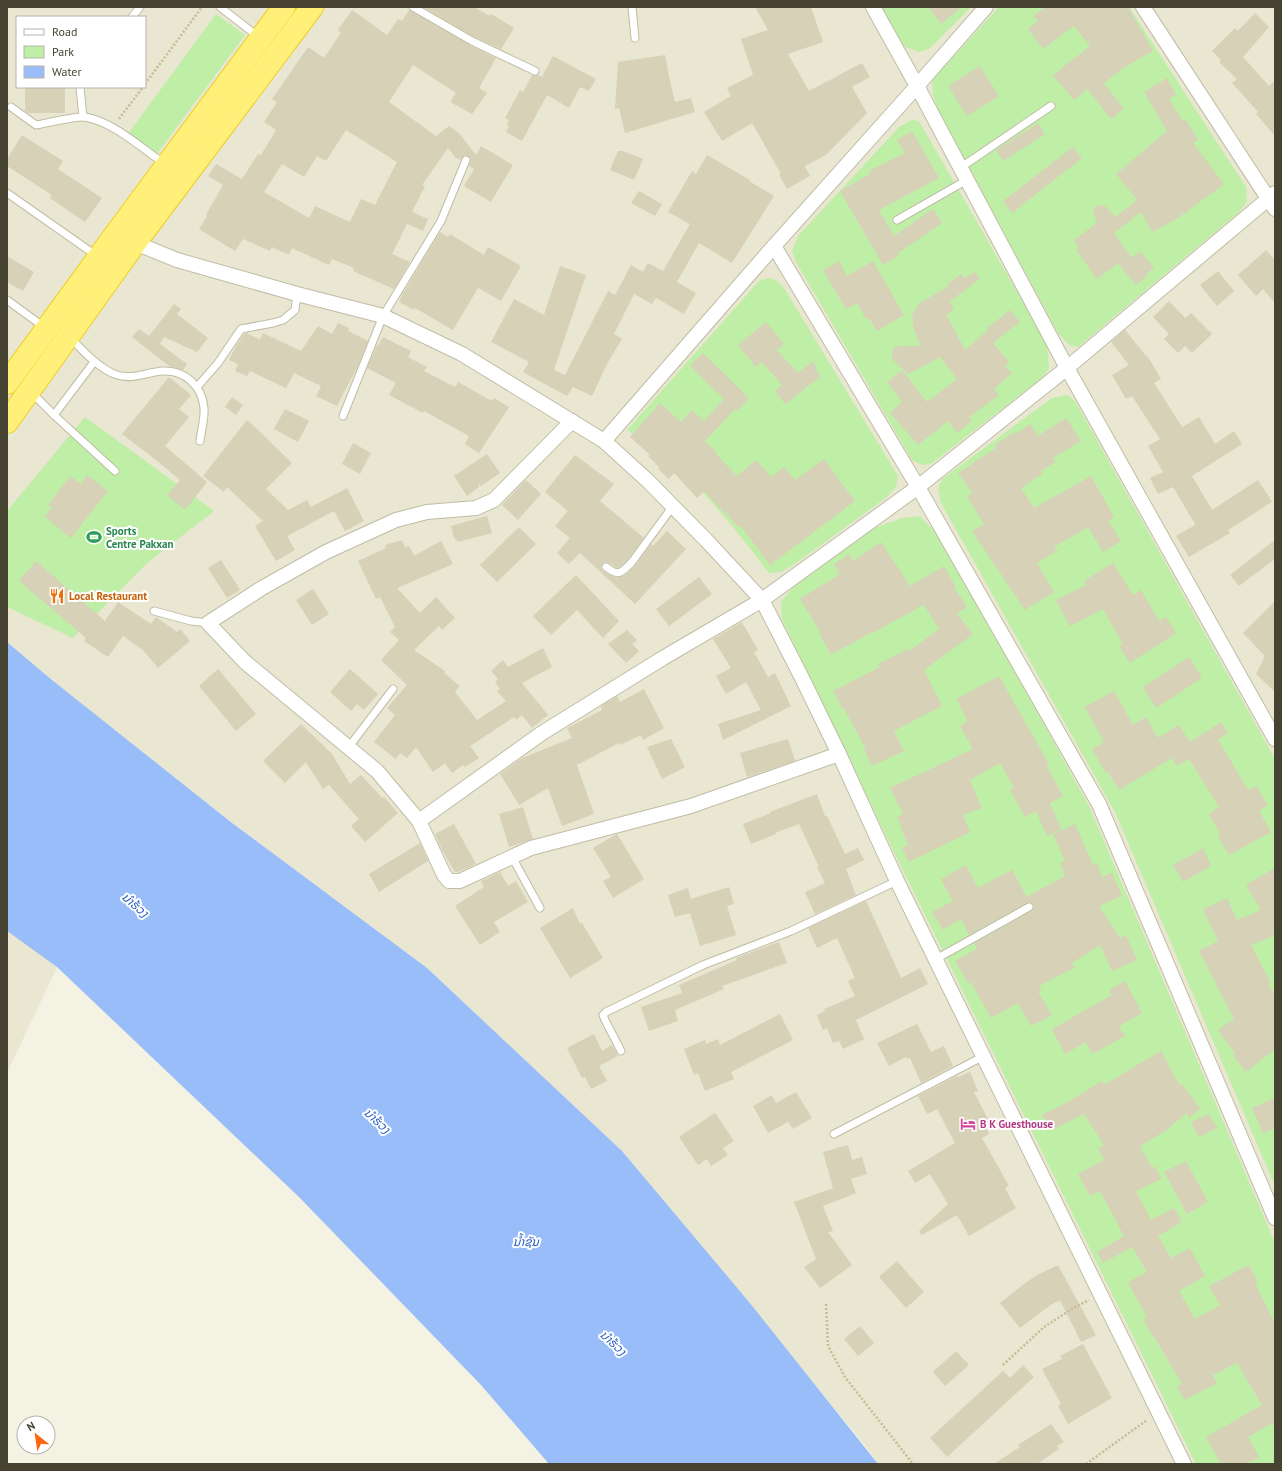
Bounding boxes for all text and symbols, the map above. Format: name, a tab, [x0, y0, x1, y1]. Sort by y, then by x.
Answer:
legend	[16, 16, 146, 88]
text: Road	[52, 24, 77, 39]
text: Park	[52, 44, 74, 59]
text: Water	[52, 64, 82, 79]
place label: Sports Centre Pakxan	[106, 524, 173, 551]
sports icon: Sports Centre Pakxan	[85, 528, 103, 546]
restaurant icon: Local Restaurant	[48, 587, 66, 605]
place label: Local Restaurant	[69, 589, 147, 603]
water label: ນຳ້ຮວງ	[119, 889, 152, 921]
water label: ນຳ້ຮວງ	[361, 1105, 394, 1137]
hotel icon: B K Guesthouse	[959, 1115, 977, 1133]
place label: B K Guesthouse	[980, 1117, 1054, 1131]
water label: ນ້ຳຊັນ	[513, 1233, 541, 1249]
water label: ນຳ້ຮວງ	[597, 1327, 630, 1359]
north arrow	[16, 1415, 56, 1455]
text: N	[24, 1418, 38, 1434]

